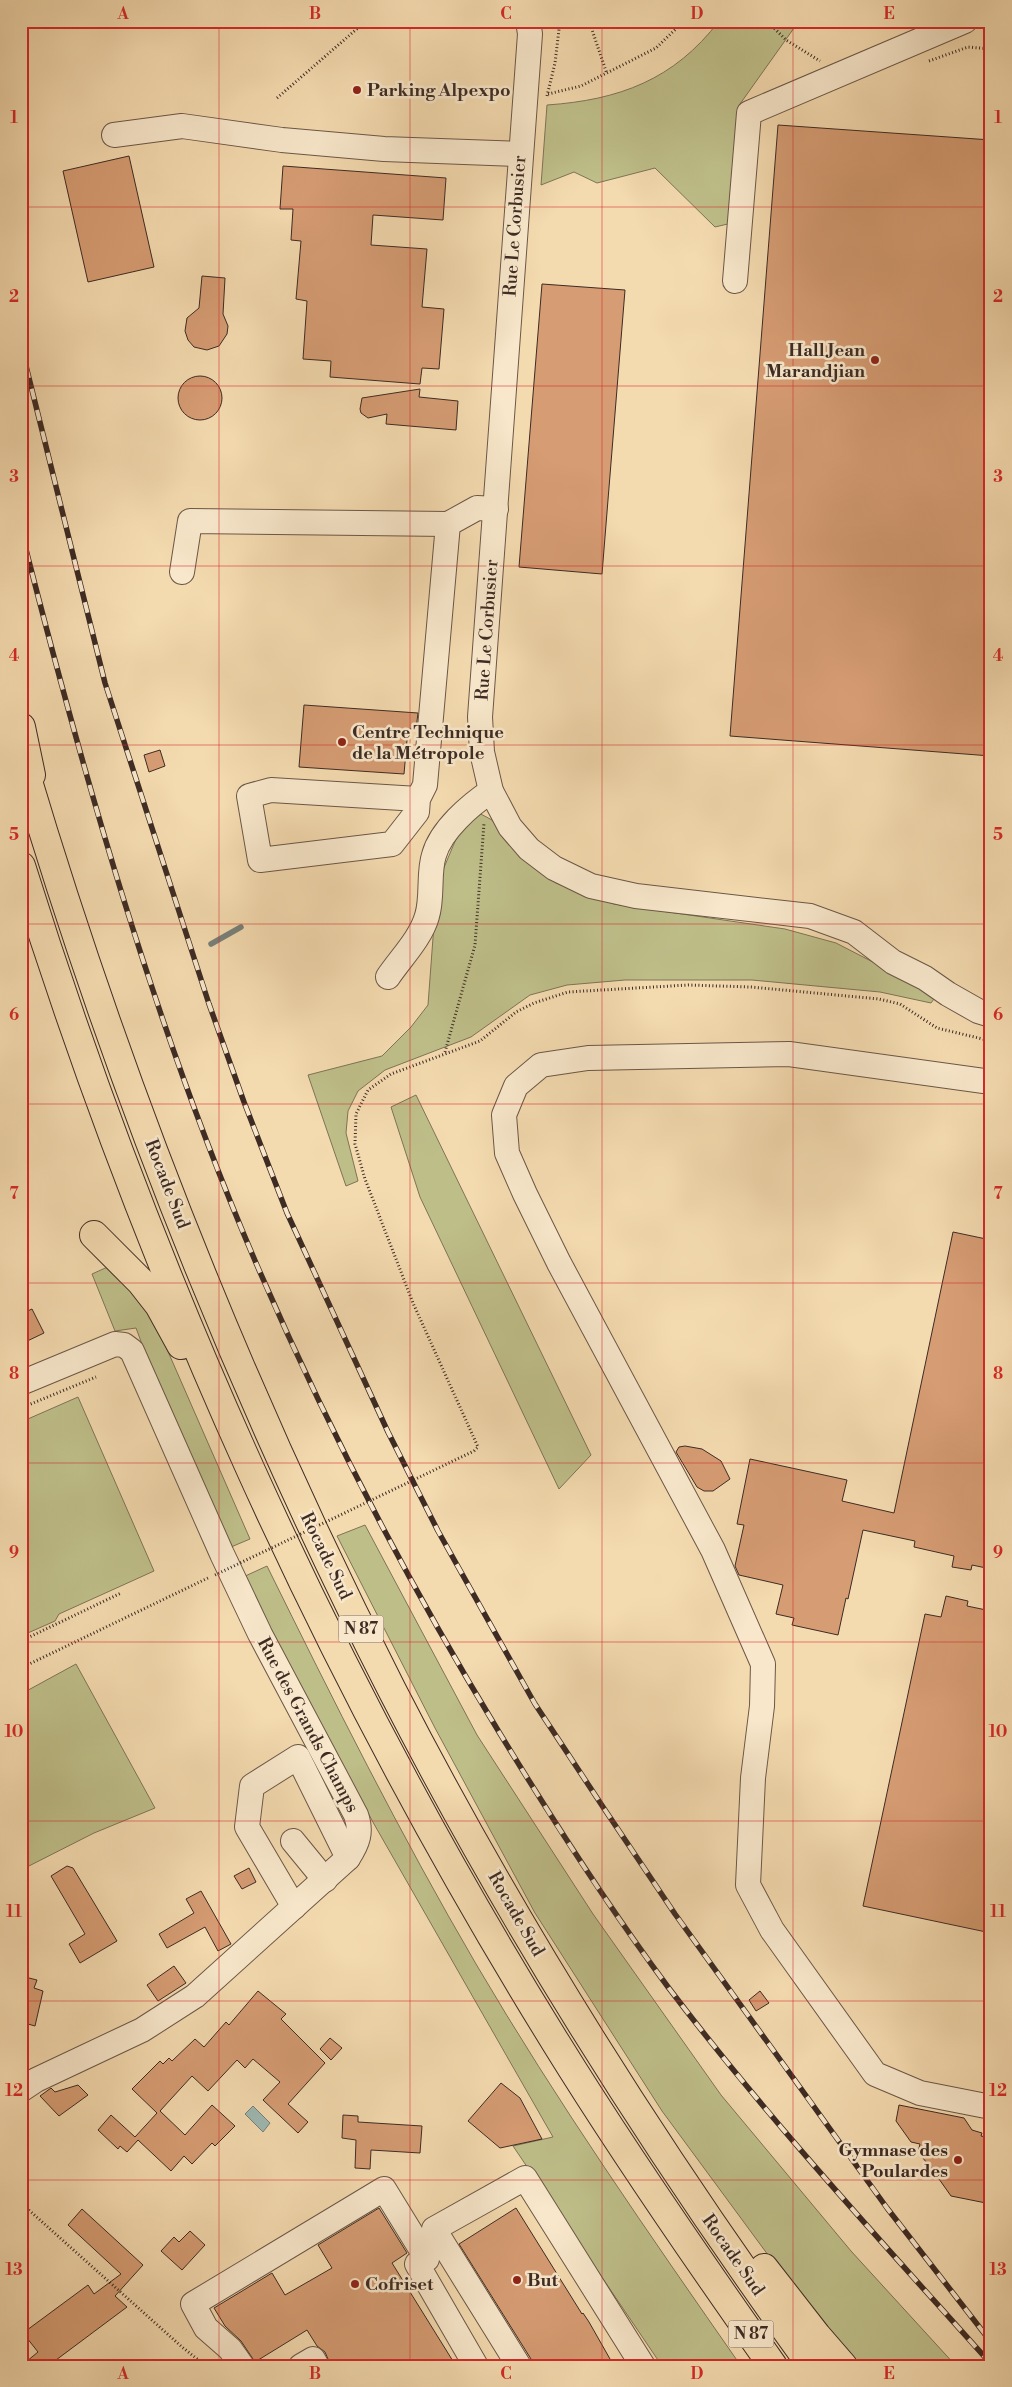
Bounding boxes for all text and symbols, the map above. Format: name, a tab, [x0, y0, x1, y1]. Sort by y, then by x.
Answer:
text: A	[116, 4, 129, 24]
text: B	[309, 4, 321, 24]
text: C	[500, 4, 512, 24]
text: D	[691, 4, 704, 24]
text: E	[883, 4, 895, 24]
place label: Parking Alpexpo	[367, 79, 511, 102]
marker: Parking Alpexpo	[351, 84, 363, 96]
text: 1	[10, 108, 18, 128]
text: 1	[994, 108, 1002, 128]
street label: Rue Le Corbusier	[499, 154, 531, 297]
text: 2	[9, 287, 19, 307]
text: 2	[993, 287, 1003, 307]
place label: Hall Jean Marandjian	[765, 339, 865, 383]
marker: Hall Jean Marandjian	[869, 354, 881, 366]
text: 3	[9, 467, 19, 487]
text: 3	[993, 467, 1003, 487]
street label: Rue Le Corbusier	[471, 558, 503, 701]
text: 4	[9, 646, 20, 666]
text: 4	[993, 646, 1004, 666]
place label: Centre Technique de la Métropole	[352, 721, 504, 765]
marker: Centre Technique de la Métropole	[336, 736, 348, 748]
text: 5	[9, 825, 19, 845]
text: 5	[993, 825, 1003, 845]
text: 6	[9, 1005, 19, 1025]
text: 6	[993, 1005, 1003, 1025]
street label: Rocade Sud	[139, 1136, 195, 1233]
text: 7	[9, 1184, 19, 1204]
text: 7	[993, 1184, 1003, 1204]
text: 8	[9, 1364, 19, 1384]
text: 8	[993, 1364, 1003, 1384]
street label: Rocade Sud	[295, 1509, 357, 1604]
text: 9	[9, 1543, 19, 1563]
text: 9	[993, 1543, 1003, 1563]
road number: N 87	[338, 1616, 384, 1642]
street label: Rue des Grands Champs	[252, 1633, 364, 1817]
text: 10	[5, 1722, 23, 1742]
text: 10	[989, 1722, 1007, 1742]
street label: Rocade Sud	[482, 1867, 550, 1961]
text: 11	[6, 1902, 22, 1922]
text: 11	[990, 1902, 1006, 1922]
text: 12	[5, 2081, 23, 2101]
text: 12	[989, 2081, 1007, 2101]
place label: Gymnase des Poulardes	[839, 2139, 948, 2183]
marker: Gymnase des Poulardes	[952, 2154, 964, 2166]
street label: Rocade Sud	[696, 2210, 770, 2301]
text: 13	[5, 2260, 23, 2280]
text: 13	[989, 2260, 1007, 2280]
place label: But	[527, 2269, 559, 2292]
place label: Cofriset	[365, 2273, 434, 2296]
marker: But	[511, 2274, 523, 2286]
marker: Cofriset	[349, 2278, 361, 2290]
road number: N 87	[728, 2320, 774, 2348]
text: A	[116, 2364, 129, 2384]
text: B	[309, 2364, 321, 2384]
text: C	[500, 2364, 512, 2384]
text: D	[691, 2364, 704, 2384]
text: E	[883, 2364, 895, 2384]

